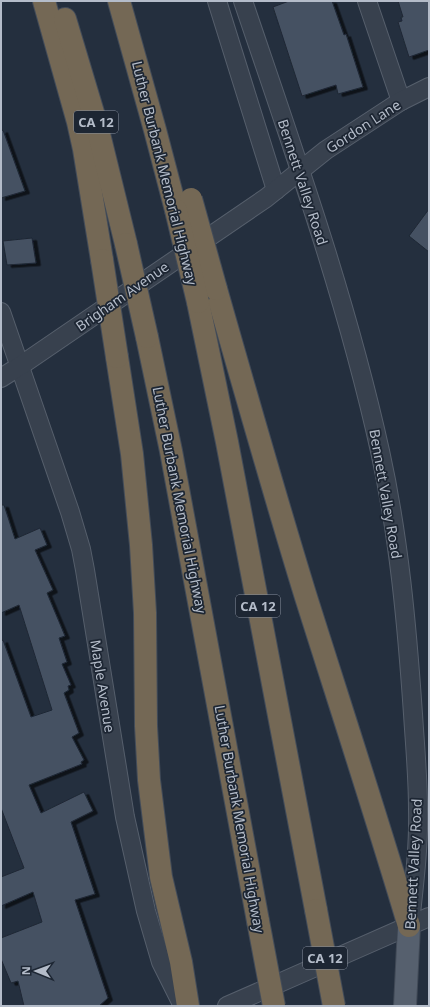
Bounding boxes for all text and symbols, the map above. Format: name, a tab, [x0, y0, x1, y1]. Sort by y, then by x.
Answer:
street label: Luther Burbank Memorial Highway	[128, 59, 202, 288]
street label: Gordon Lane	[322, 95, 404, 157]
road number: CA 12	[74, 111, 118, 133]
street label: Bennett Valley Road	[274, 117, 332, 247]
street label: Brigham Avenue	[72, 257, 172, 335]
street label: Luther Burbank Memorial Highway	[149, 385, 211, 616]
street label: Bennett Valley Road	[365, 428, 407, 560]
road number: CA 12	[236, 595, 280, 617]
street label: Maple Avenue	[86, 638, 120, 734]
street label: Luther Burbank Memorial Highway	[211, 704, 270, 935]
street label: Bennett Valley Road	[400, 798, 426, 930]
road number: CA 12	[303, 947, 347, 969]
north arrow	[16, 951, 56, 991]
text: N	[18, 966, 33, 975]

